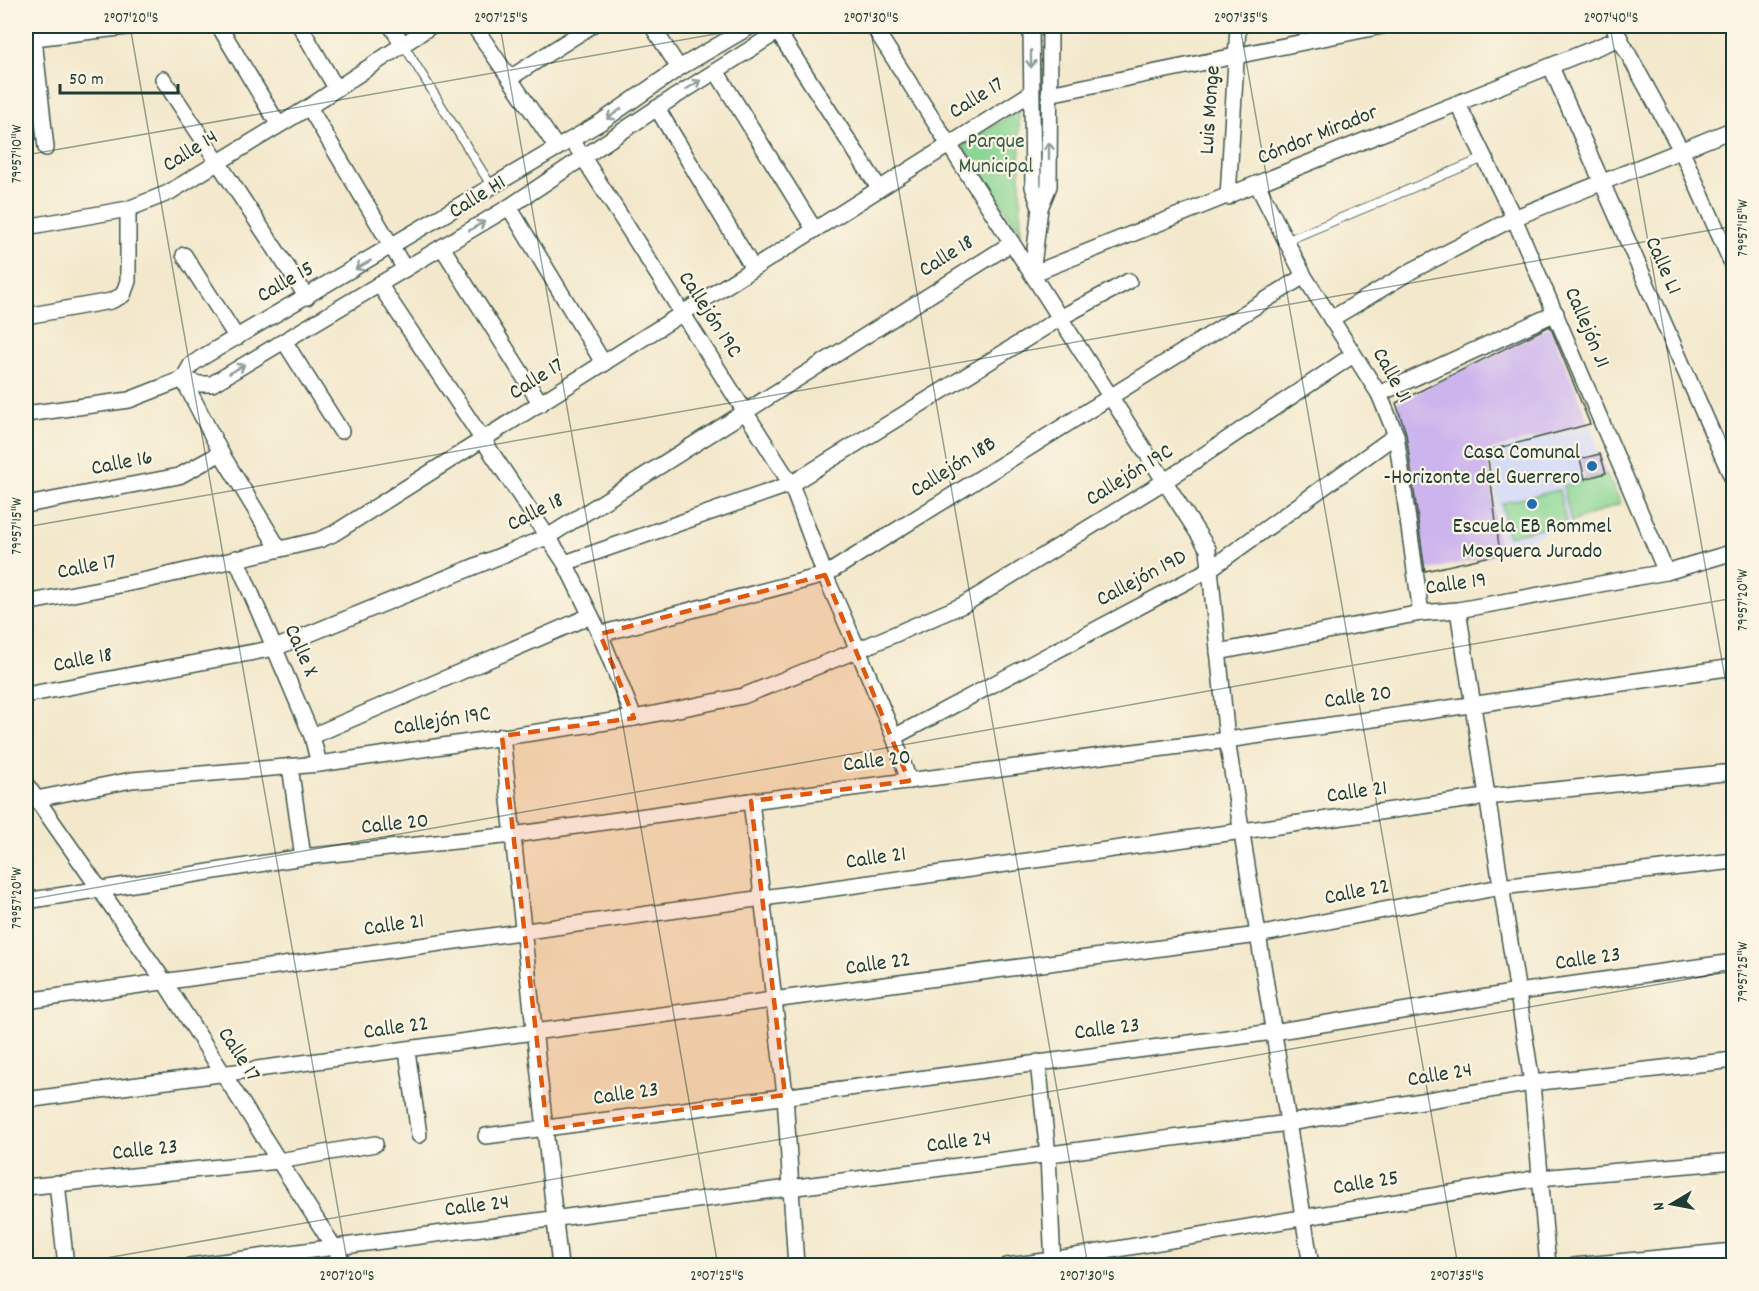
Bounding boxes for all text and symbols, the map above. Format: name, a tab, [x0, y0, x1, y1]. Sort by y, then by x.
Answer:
text: 2°07'20"S	[104, 8, 158, 30]
text: 2°07'25"S	[474, 8, 528, 30]
text: 2°07'30"S	[843, 8, 899, 30]
text: 2°07'35"S	[1214, 8, 1268, 30]
text: 2°07'40"S	[1584, 8, 1638, 30]
one-way arrow	[1025, 49, 1037, 69]
scale bar	[60, 57, 178, 95]
street label: Luis Monge	[1192, 65, 1230, 155]
text: 50 m	[69, 68, 104, 93]
street label: Calle 17	[944, 70, 1010, 128]
one-way arrow	[684, 79, 701, 91]
street label: Cóndor Mirador	[1253, 97, 1384, 174]
one-way arrow	[606, 108, 622, 120]
street label: Calle 14	[157, 123, 225, 181]
text: 79°57'10"W	[7, 124, 29, 183]
park label: Parque Municipal	[958, 127, 1034, 183]
one-way arrow	[1043, 142, 1055, 162]
street label: Calle H1	[443, 168, 513, 228]
text: 79°57'15"W	[1733, 199, 1755, 257]
one-way arrow	[468, 220, 485, 232]
street label: Calle 18	[913, 228, 981, 286]
street label: Calle L1	[1636, 232, 1688, 300]
street label: Calle 15	[252, 254, 320, 312]
one-way arrow	[355, 259, 372, 271]
street label: Callejón 19C	[669, 266, 749, 365]
street label: Callejón J1	[1555, 283, 1617, 373]
street label: Calle J1	[1363, 343, 1419, 409]
street label: Calle 17	[504, 351, 570, 409]
one-way arrow	[228, 363, 245, 375]
street label: Callejón 18B	[905, 429, 1003, 507]
street label: Callejón 19C	[1080, 437, 1180, 515]
place label: Casa Comunal -Horizonte del Guerrero	[1384, 438, 1580, 494]
street label: Calle 16	[89, 443, 155, 485]
marker: Casa Comunal -Horizonte del Guerrero	[1585, 459, 1599, 473]
street label: Calle 18	[502, 486, 570, 540]
text: 79°57'15"W	[7, 497, 29, 555]
marker: Escuela EB Rommel Mosquera Jurado	[1525, 497, 1539, 511]
place label: Escuela EB Rommel Mosquera Jurado	[1453, 512, 1611, 568]
street label: Callejón 19D	[1091, 542, 1193, 616]
street label: Calle 17	[55, 547, 119, 589]
street label: Calle 19	[1424, 565, 1488, 605]
text: 79°57'20"W	[1733, 569, 1755, 631]
street label: Calle X	[275, 620, 325, 682]
street label: Calle 18	[51, 640, 115, 682]
street label: Calle 20	[1322, 678, 1394, 718]
street label: Callejón 19C	[391, 699, 493, 745]
street label: Calle 20	[841, 742, 913, 782]
street label: Calle 21	[1325, 773, 1389, 813]
street label: Calle 20	[360, 806, 430, 844]
street label: Calle 21	[844, 839, 908, 879]
text: 79°57'20"W	[7, 867, 29, 929]
street label: Calle 22	[1322, 872, 1392, 914]
street label: Calle 21	[362, 906, 426, 946]
street label: Calle 23	[1553, 940, 1623, 980]
text: 79°57'25"W	[1733, 941, 1755, 1002]
street label: Calle 22	[843, 945, 913, 985]
street label: Calle 22	[361, 1009, 431, 1049]
street label: Calle 23	[1072, 1011, 1142, 1049]
street label: Calle 17	[209, 1022, 267, 1088]
street label: Calle 24	[1405, 1056, 1475, 1096]
street label: Calle 23	[591, 1075, 661, 1115]
street label: Calle 24	[925, 1124, 993, 1162]
street label: Calle 23	[111, 1132, 179, 1170]
street label: Calle 25	[1331, 1164, 1401, 1204]
north arrow	[1642, 1174, 1702, 1234]
street label: Calle 24	[443, 1188, 511, 1226]
text: N	[1648, 1200, 1672, 1212]
text: 2°07'20"S	[320, 1266, 374, 1288]
text: 2°07'25"S	[690, 1266, 744, 1288]
text: 2°07'30"S	[1059, 1266, 1115, 1288]
text: 2°07'35"S	[1430, 1266, 1484, 1288]

